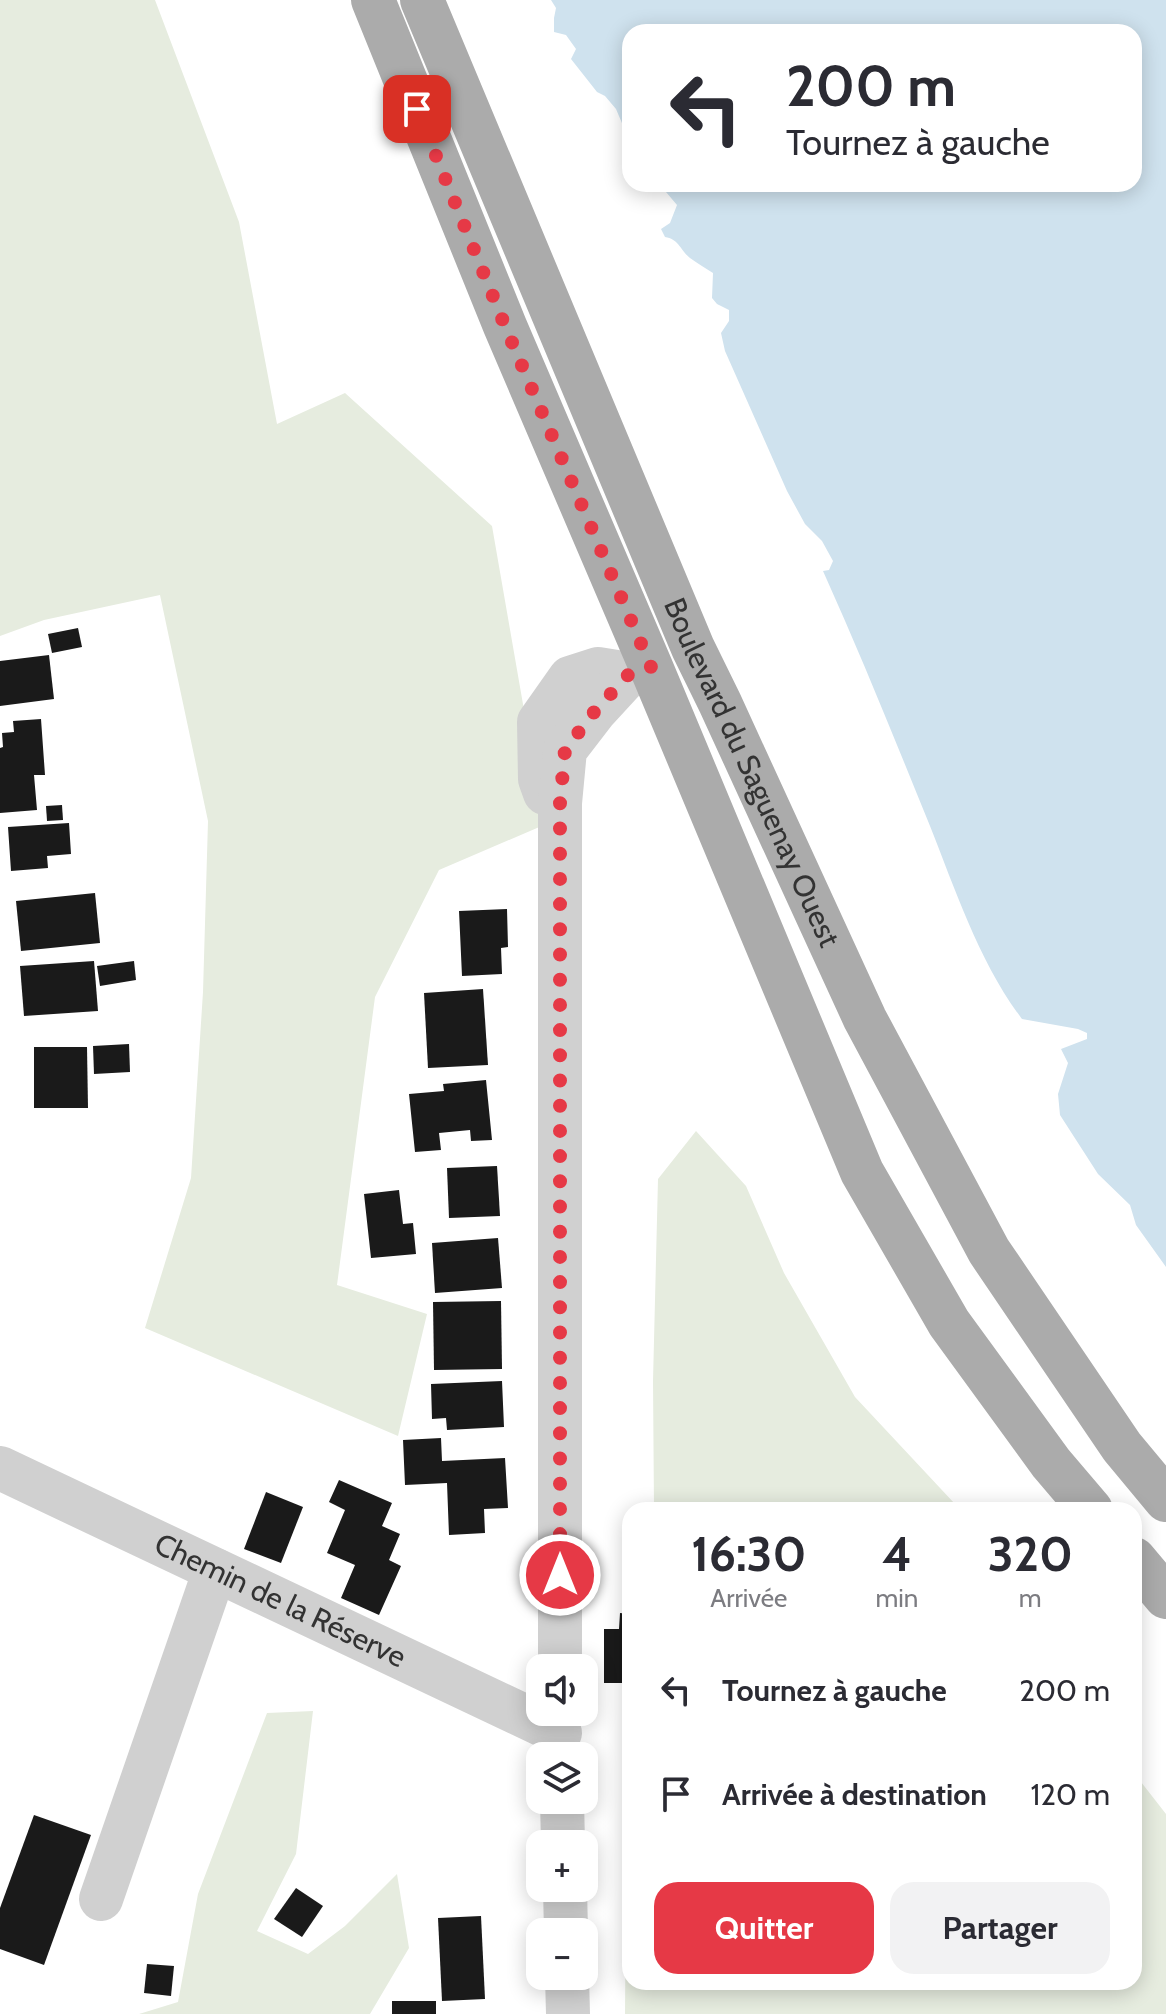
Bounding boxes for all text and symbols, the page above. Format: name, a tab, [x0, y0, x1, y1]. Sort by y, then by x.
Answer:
text: 200 m	[786, 52, 956, 120]
icon: left	[654, 56, 758, 160]
pin	[383, 75, 451, 143]
icon: arrive	[395, 87, 439, 131]
text: Tournez à gauche	[786, 120, 1050, 164]
street label: Boulevard du Saguenay Ouest	[656, 592, 848, 953]
street label: Chemin de la Réserve	[149, 1525, 412, 1675]
text: 16:30	[691, 1525, 806, 1583]
text: 4	[882, 1525, 912, 1583]
text: 320	[988, 1525, 1073, 1583]
position arrow	[518, 1533, 602, 1617]
text: Arrivée	[710, 1582, 787, 1614]
text: min	[876, 1582, 918, 1614]
text: m	[1019, 1582, 1042, 1614]
map controls	[526, 1654, 598, 1990]
button: sound	[526, 1654, 598, 1726]
icon: left	[654, 1668, 698, 1712]
text: Tournez à gauche	[722, 1672, 947, 1709]
text: 200 m	[1019, 1672, 1110, 1709]
button: layers	[526, 1742, 598, 1814]
icon: arrive	[654, 1772, 698, 1816]
text: Arrivée à destination	[722, 1776, 987, 1813]
text: 120 m	[1030, 1776, 1110, 1813]
button: +	[526, 1830, 598, 1902]
button: Quitter	[654, 1882, 874, 1974]
button: Partager	[890, 1882, 1110, 1974]
button: −	[526, 1918, 598, 1990]

